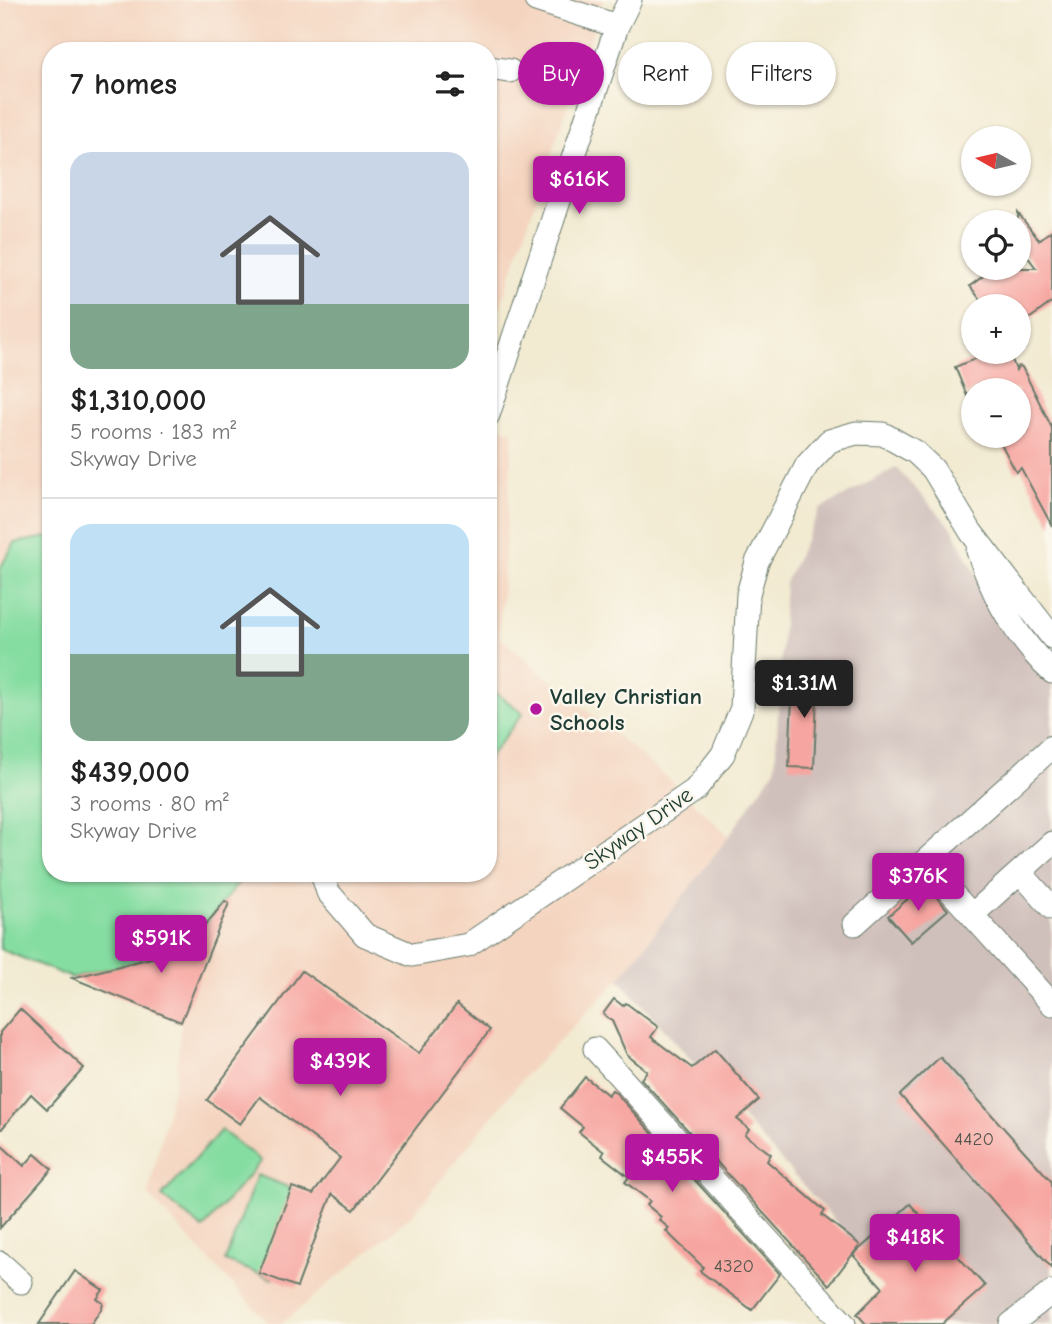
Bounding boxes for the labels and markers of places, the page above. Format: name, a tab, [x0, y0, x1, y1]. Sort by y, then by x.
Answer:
pin: $616K	[530, 156, 628, 216]
pin: $1.31M	[747, 660, 861, 720]
place label: Valley Christian Schools	[550, 683, 702, 736]
marker: Valley Christian Schools	[528, 701, 544, 717]
pin: $376K	[869, 853, 967, 913]
pin: $591K	[112, 916, 210, 975]
pin: $439K	[291, 1038, 389, 1098]
pin: $455K	[623, 1134, 721, 1194]
pin: $418K	[866, 1214, 964, 1274]

